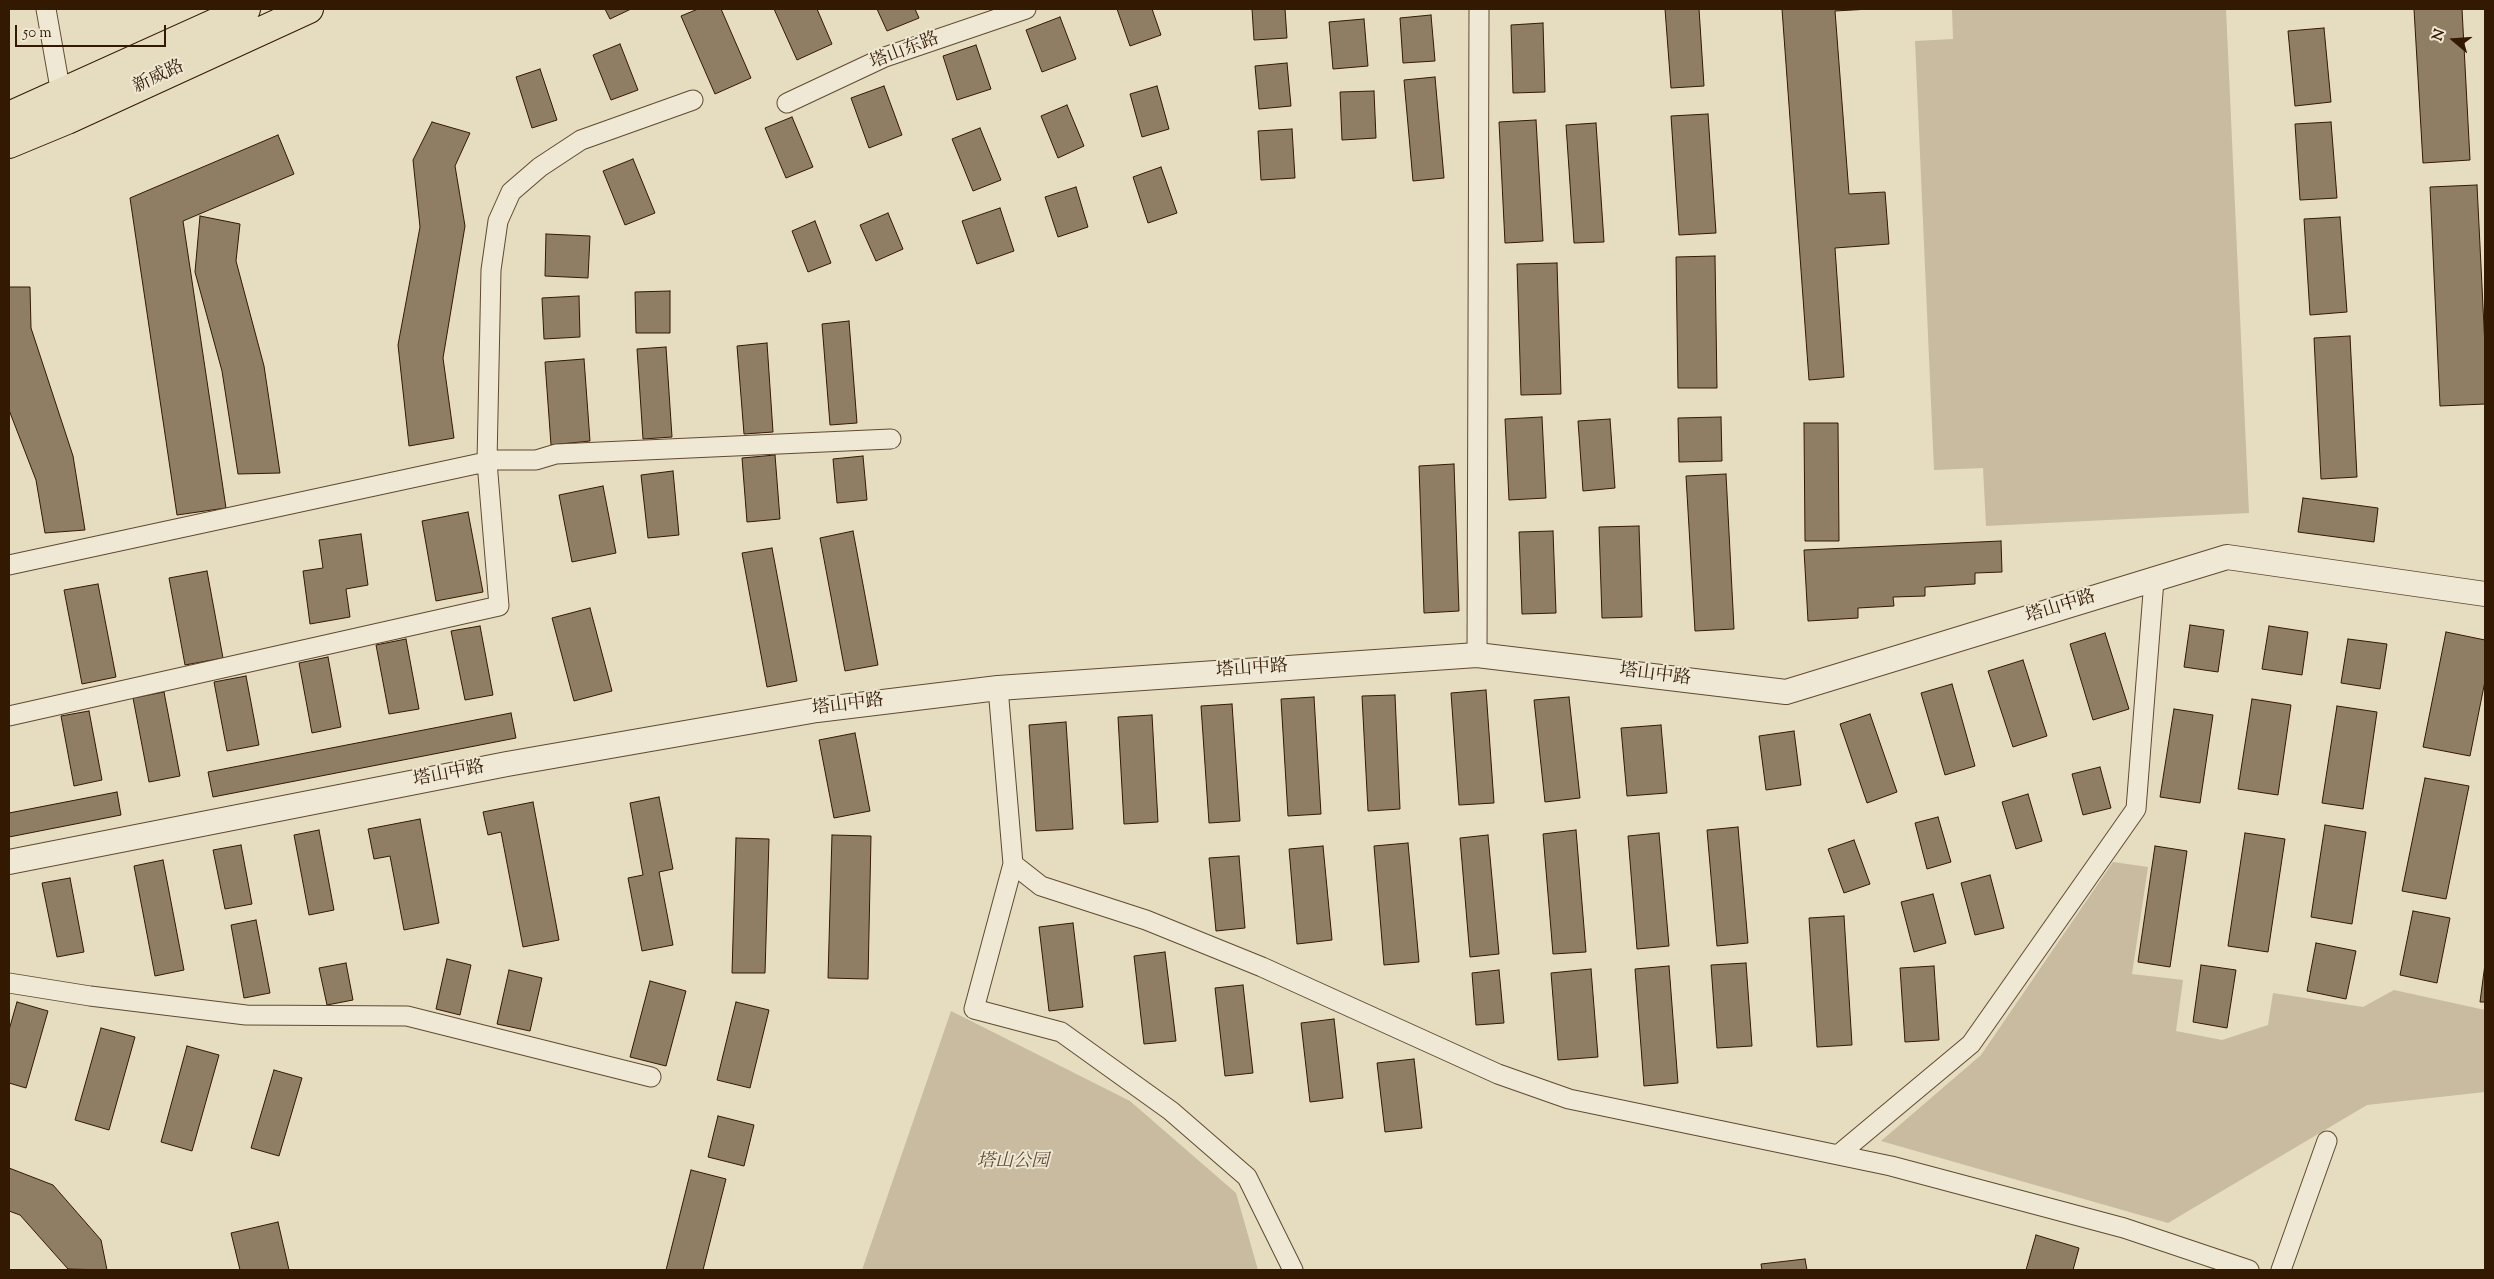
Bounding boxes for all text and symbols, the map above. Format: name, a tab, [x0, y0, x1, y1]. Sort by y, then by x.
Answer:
scale bar	[18, 15, 169, 47]
north arrow	[2429, 15, 2479, 65]
text: 50 m	[23, 23, 52, 44]
text: N	[2428, 27, 2451, 44]
street label: 塔山东路	[868, 29, 942, 75]
street label: 新威路	[130, 57, 188, 99]
street label: 塔山中路	[2023, 587, 2099, 629]
street label: 塔山中路	[1215, 657, 1289, 683]
street label: 塔山中路	[1618, 661, 1692, 691]
street label: 塔山中路	[811, 691, 885, 721]
street label: 塔山中路	[412, 758, 486, 792]
park label: 塔山公园	[977, 1152, 1049, 1174]

